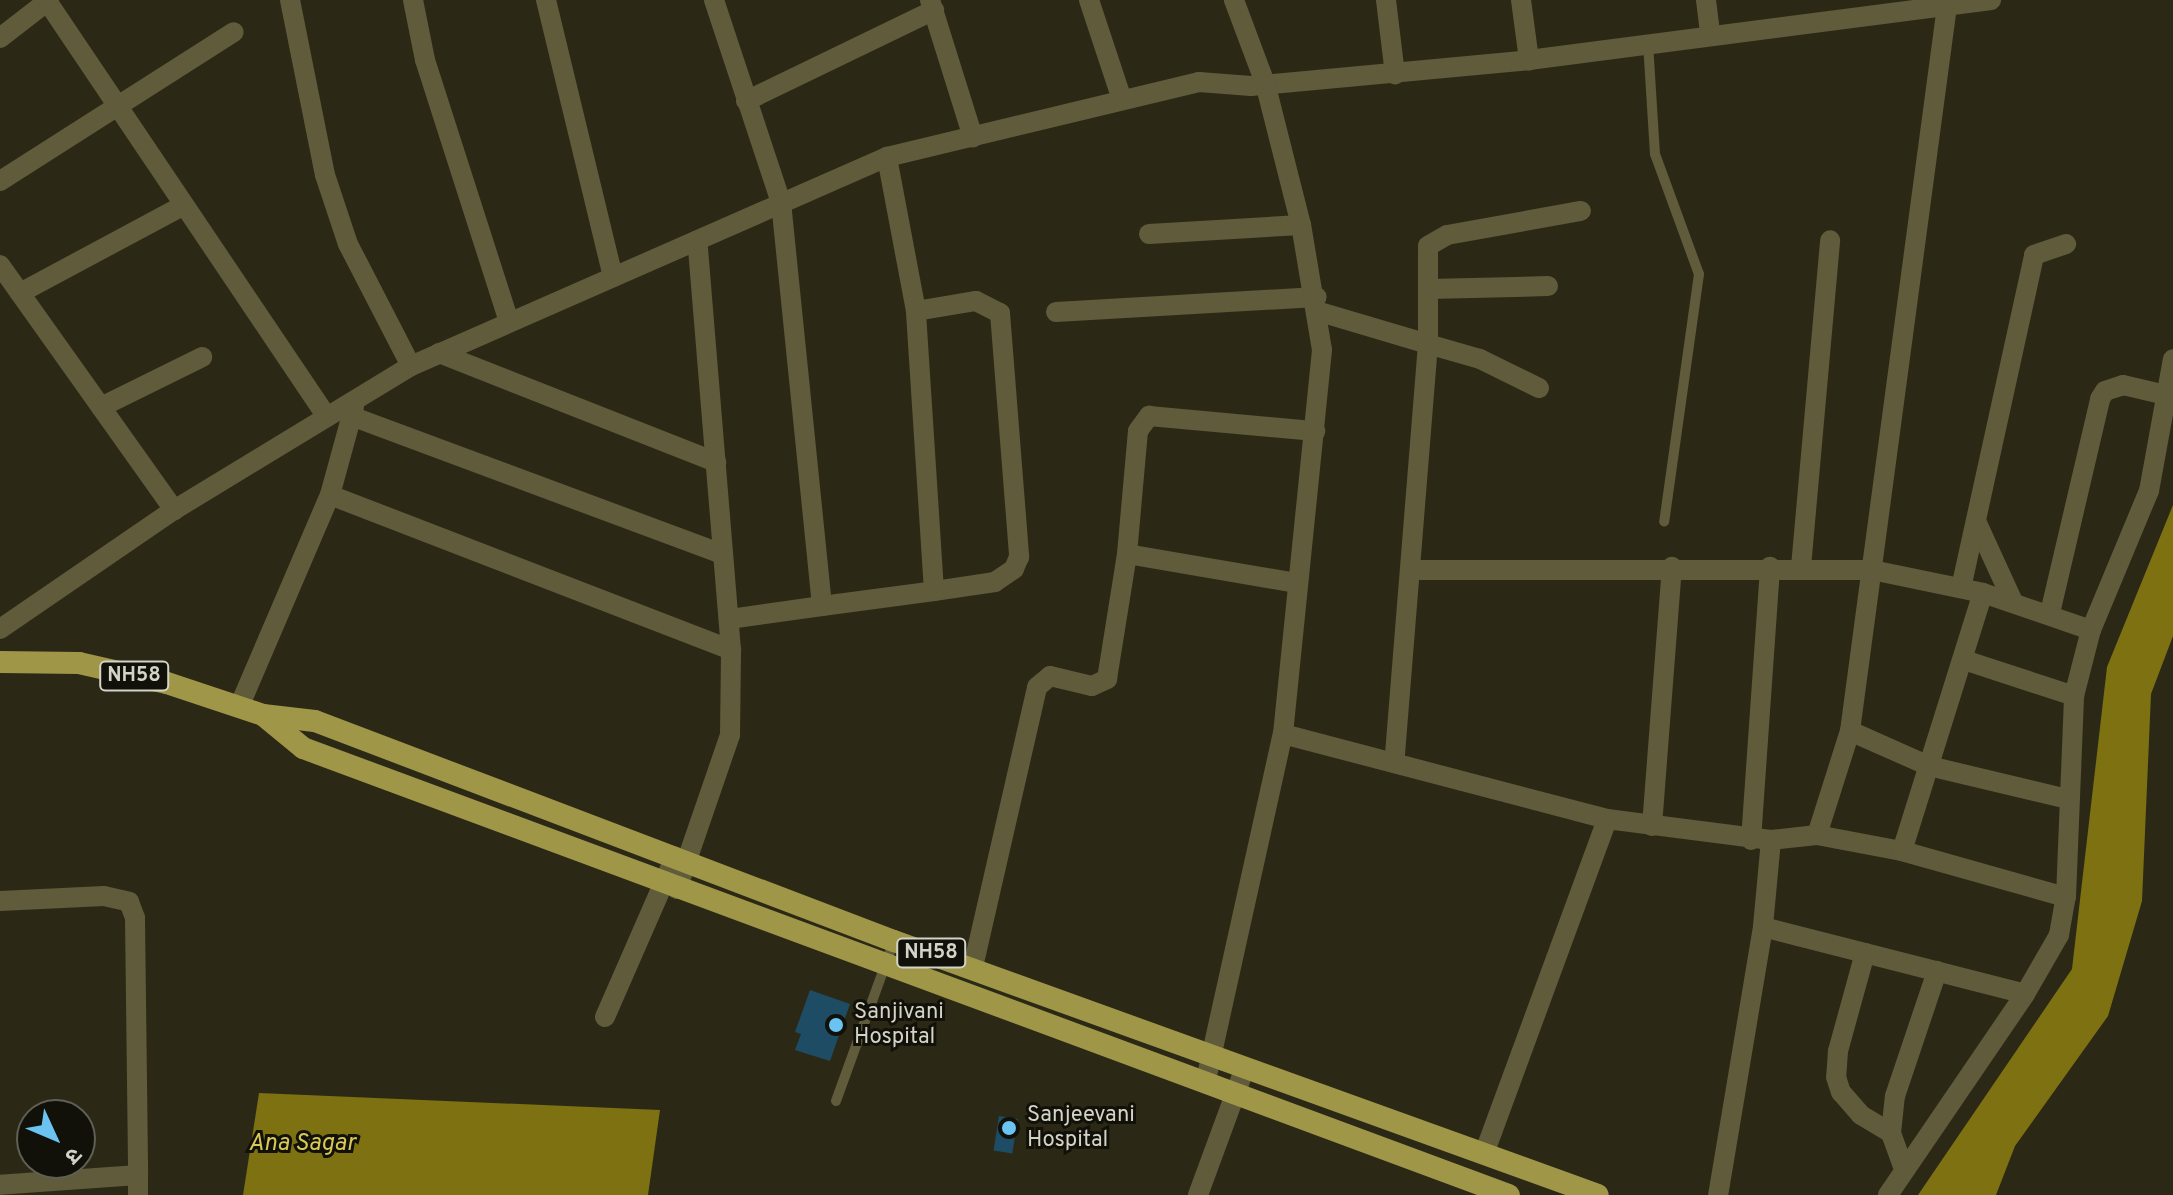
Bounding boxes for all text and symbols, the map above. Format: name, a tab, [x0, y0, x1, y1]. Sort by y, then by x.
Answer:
road number: NH58	[98, 660, 170, 692]
road number: NH58	[895, 937, 967, 969]
place label: Sanjivani Hospital	[854, 999, 944, 1050]
marker: Sanjivani Hospital	[825, 1014, 847, 1036]
north arrow	[16, 1099, 96, 1179]
place label: Sanjeevani Hospital	[1027, 1102, 1135, 1154]
marker: Sanjeevani Hospital	[998, 1117, 1020, 1139]
water label: Ana Sagar	[248, 1131, 356, 1159]
text: उ	[58, 1141, 86, 1169]

